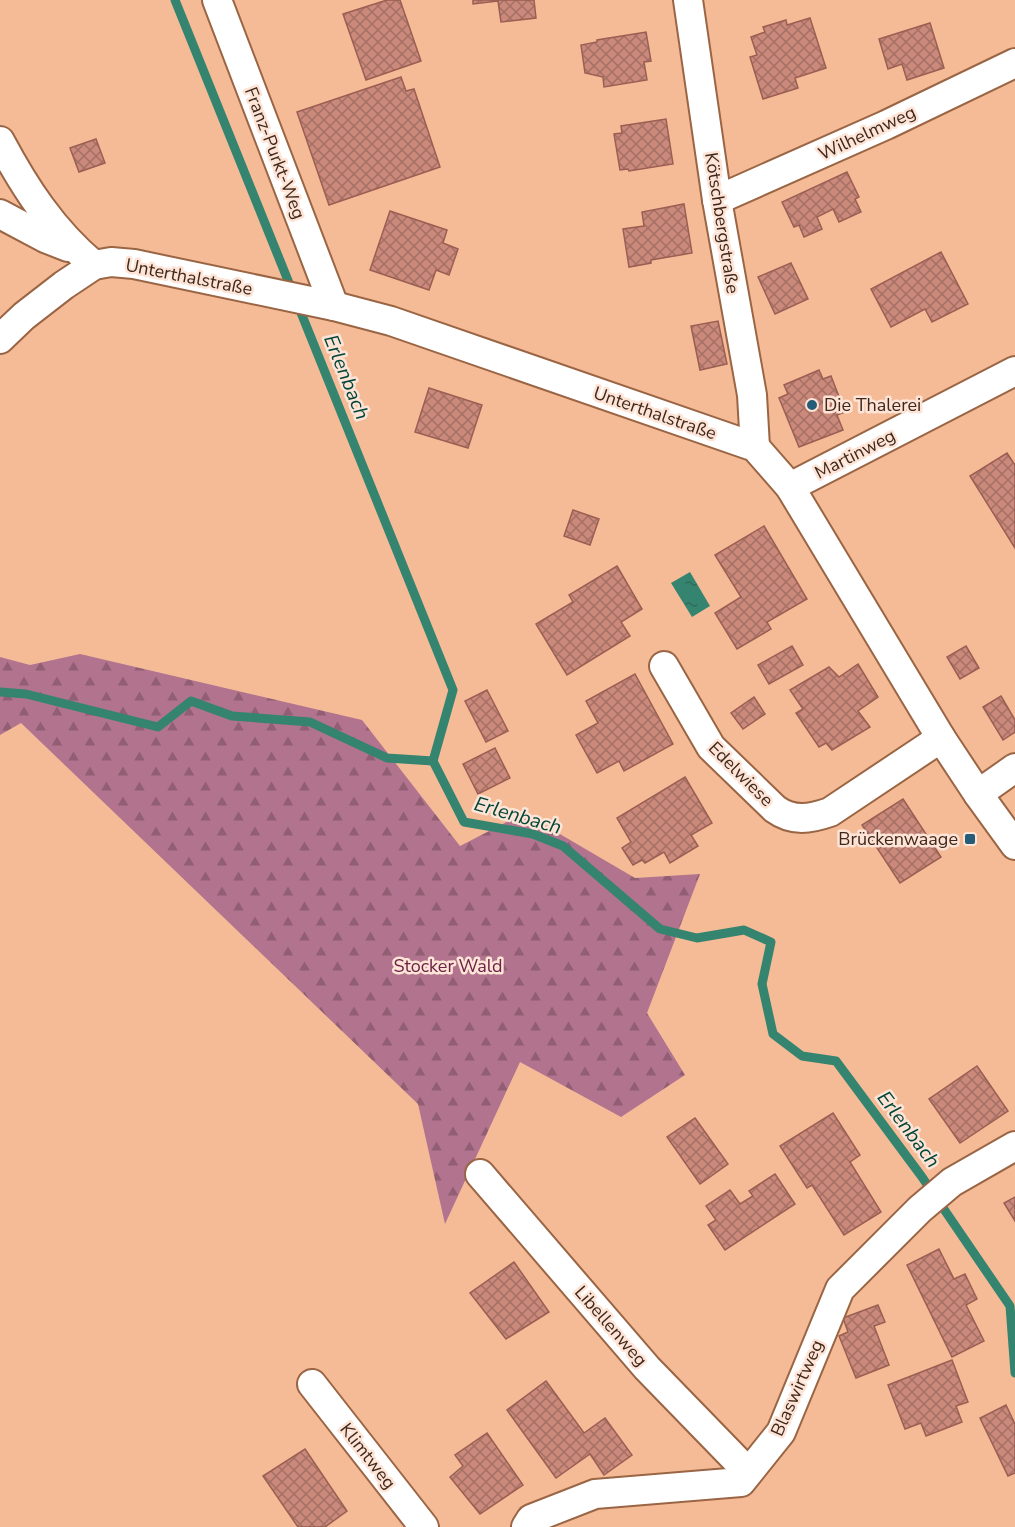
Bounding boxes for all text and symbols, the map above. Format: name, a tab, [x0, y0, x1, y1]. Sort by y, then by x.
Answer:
street label: Franz-Purkt-Weg	[239, 84, 311, 222]
street label: Wilhelmweg	[814, 100, 920, 166]
street label: Kötschbergstraße	[699, 151, 745, 295]
street label: Unterthalstraße	[124, 253, 254, 301]
water label: Erlenbach	[317, 331, 376, 424]
street label: Unterthalstraße	[590, 381, 720, 445]
place label: Die Thalerei	[824, 393, 921, 417]
marker: Die Thalerei	[805, 398, 819, 412]
street label: Martinweg	[811, 423, 899, 485]
street label: Edelwiese	[703, 736, 779, 812]
water label: Erlenbach	[471, 790, 565, 841]
place label: Brückenwaage	[838, 827, 958, 851]
marker: Brückenwaage	[963, 832, 977, 846]
park label: Stocker Wald	[393, 954, 503, 978]
water label: Erlenbach	[871, 1085, 946, 1173]
street label: Libellenweg	[569, 1281, 653, 1371]
street label: Blaswirtweg	[765, 1336, 829, 1440]
street label: Klimtweg	[335, 1418, 401, 1494]

